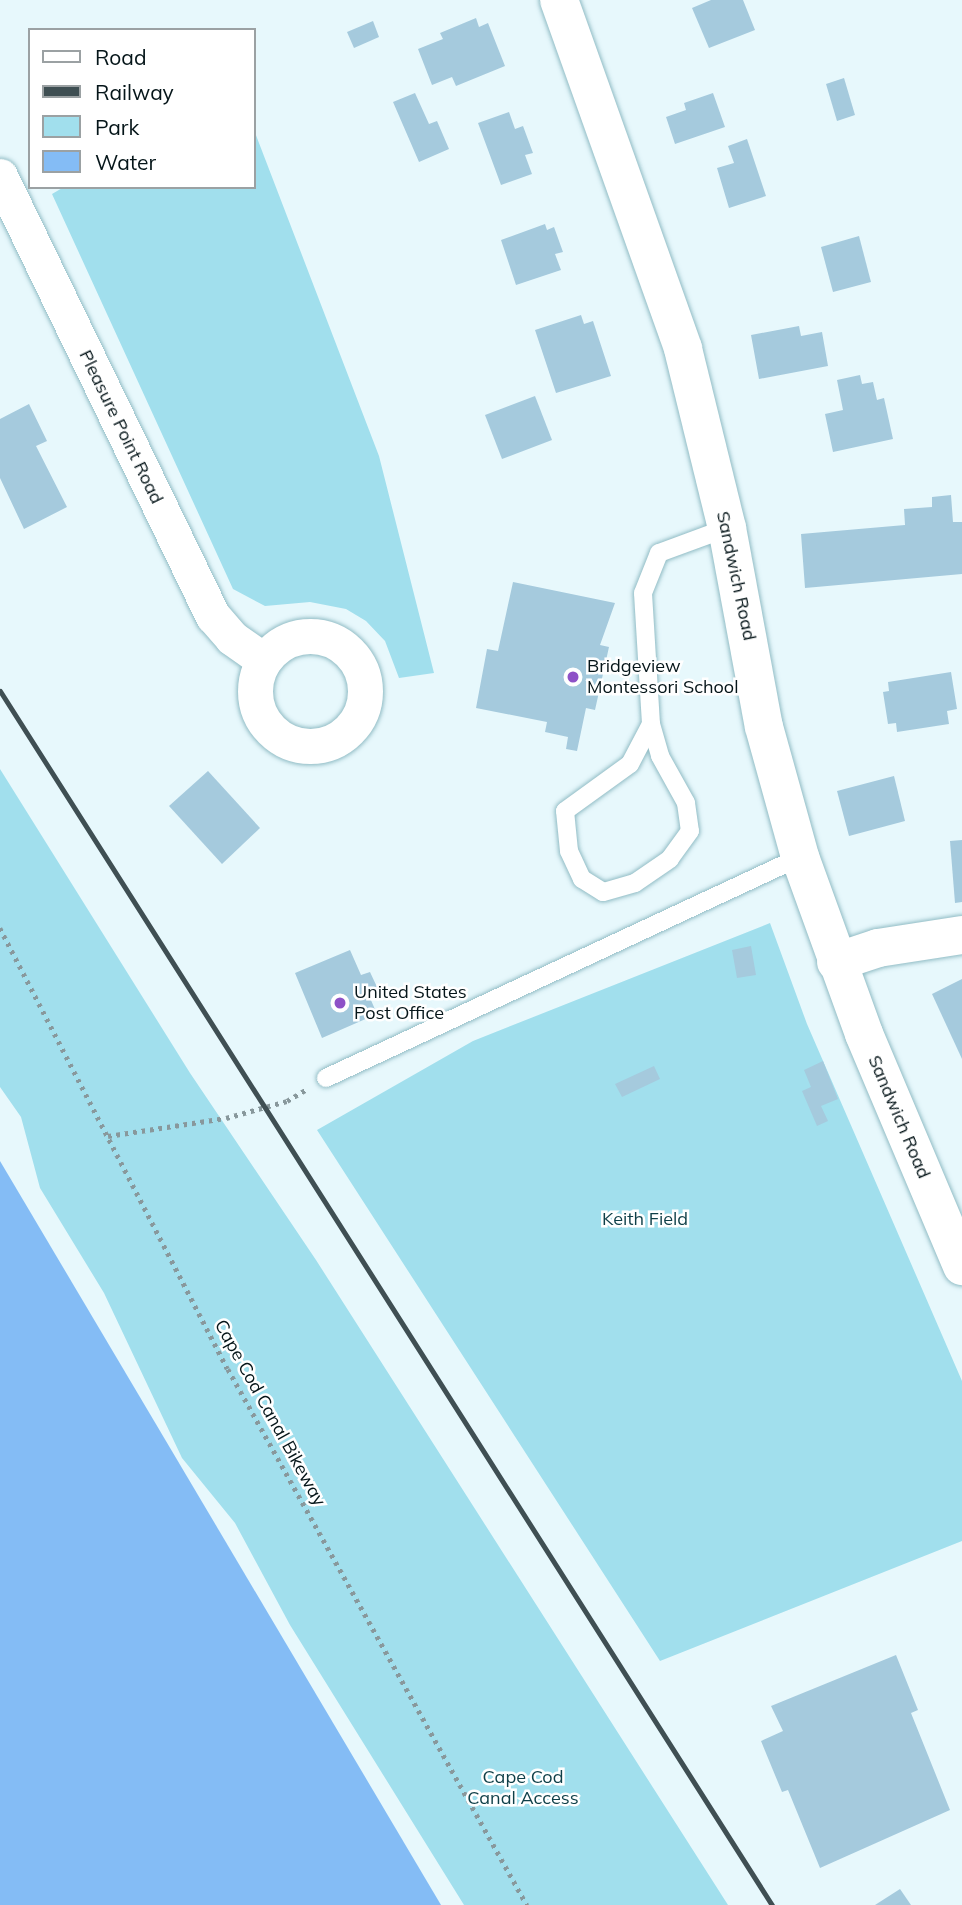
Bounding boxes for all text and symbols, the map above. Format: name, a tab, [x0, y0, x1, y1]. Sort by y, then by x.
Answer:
legend	[28, 28, 256, 189]
text: Road	[95, 44, 146, 70]
text: Railway	[95, 79, 174, 105]
text: Park	[95, 114, 139, 140]
text: Water	[95, 149, 156, 175]
street label: Pleasure Point Road	[74, 347, 168, 507]
street label: Sandwich Road	[712, 509, 760, 643]
place label: Bridgeview Montessori School	[587, 656, 738, 698]
marker: Bridgeview Montessori School	[565, 669, 581, 685]
place label: United States Post Office	[354, 982, 467, 1024]
marker: United States Post Office	[332, 995, 348, 1011]
street label: Sandwich Road	[863, 1052, 935, 1182]
park label: Keith Field	[602, 1208, 688, 1230]
street label: Cape Cod Canal Bikeway	[210, 1316, 330, 1510]
park label: Cape Cod Canal Access	[467, 1767, 579, 1810]

